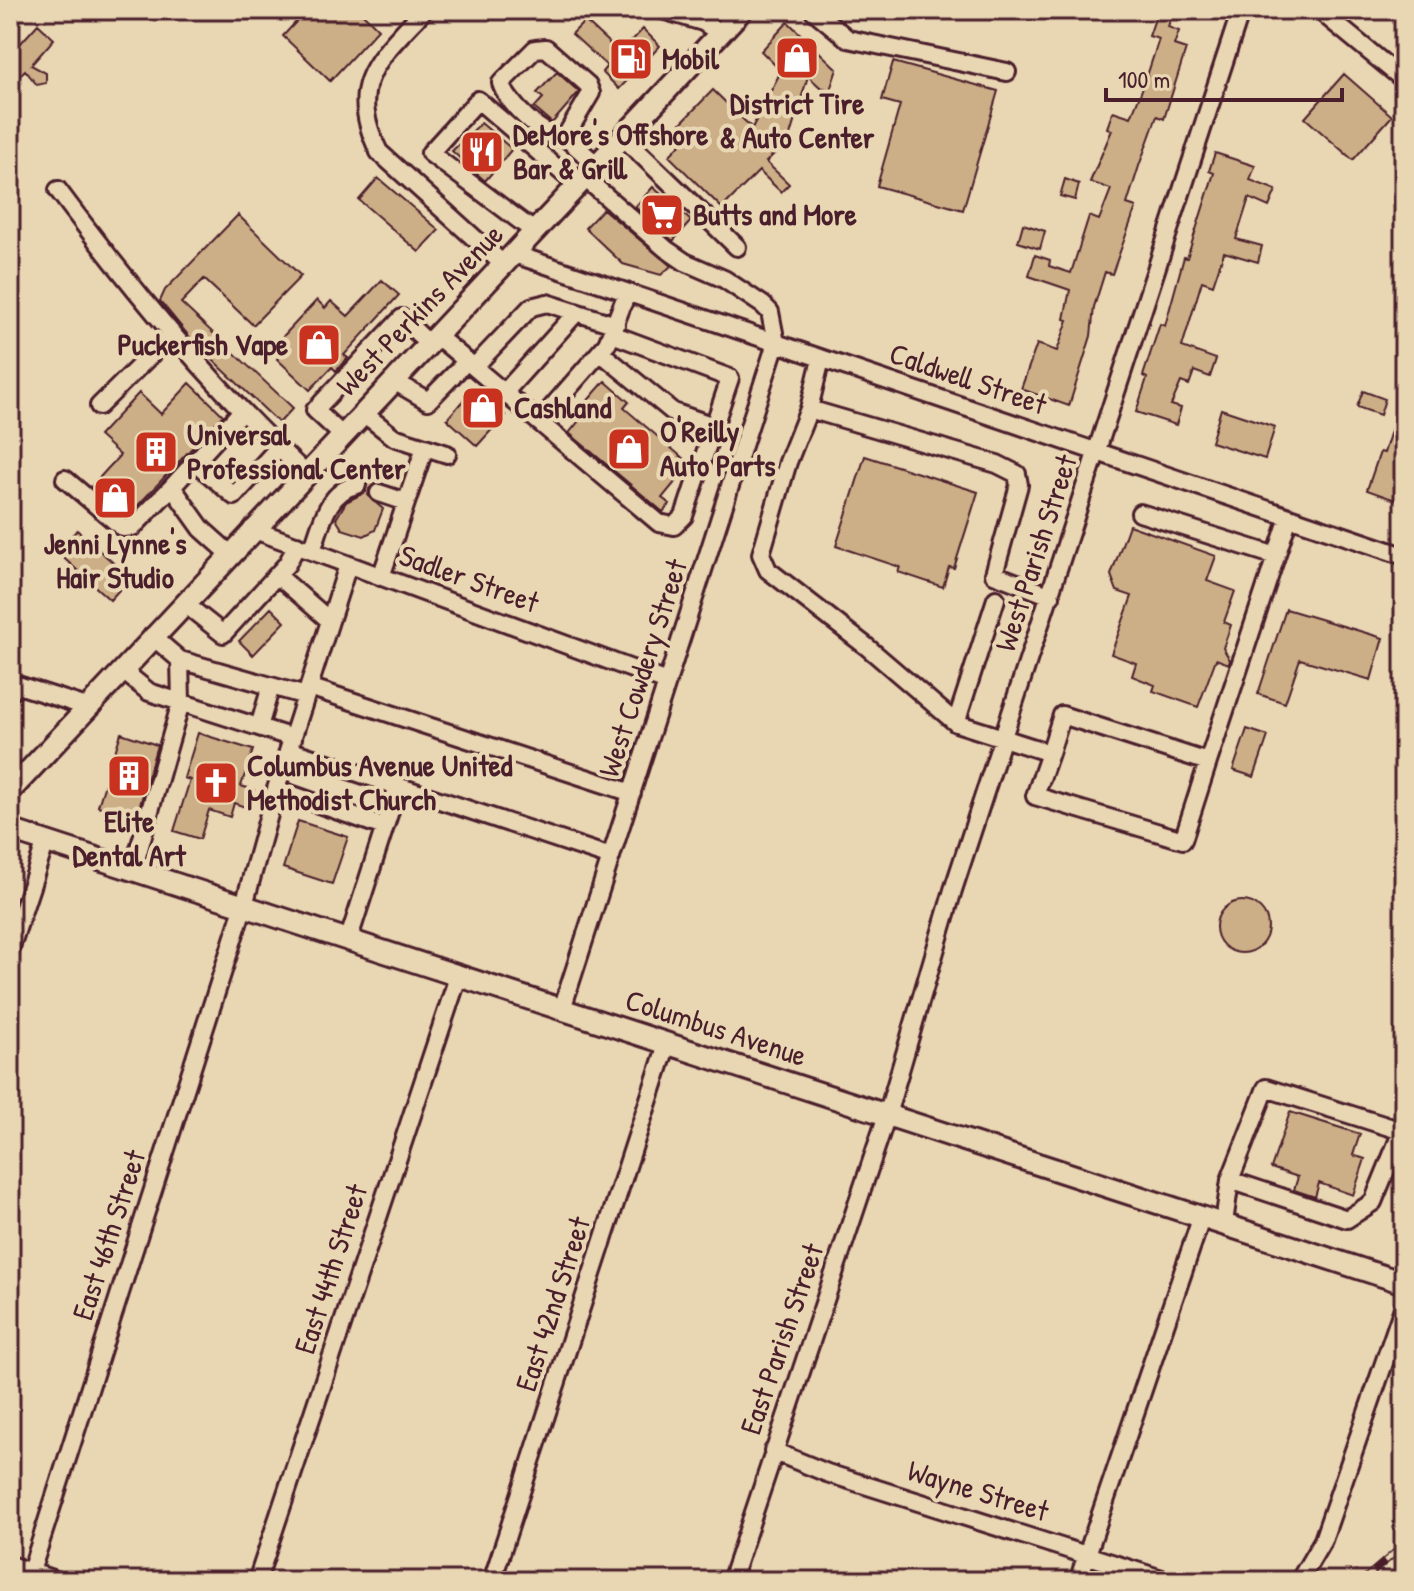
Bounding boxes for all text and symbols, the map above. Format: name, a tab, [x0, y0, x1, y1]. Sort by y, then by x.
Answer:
shop icon: District Tire & Auto Center	[773, 34, 821, 82]
fuel station icon: Mobil	[607, 35, 655, 83]
place label: Mobil	[662, 38, 720, 78]
scale bar	[1106, 52, 1342, 102]
text: 100 m	[1118, 63, 1170, 95]
place label: District Tire & Auto Center	[720, 83, 875, 157]
place label: DeMore's Offshore Bar & Grill	[513, 114, 708, 188]
restaurant icon: DeMore's Offshore Bar & Grill	[458, 128, 506, 176]
supermarket icon: Butts and More	[638, 191, 686, 239]
place label: Butts and More	[693, 194, 857, 234]
street label: West Perkins Avenue	[327, 215, 512, 404]
shop icon: Puckerfish Vape	[295, 321, 343, 369]
place label: Puckerfish Vape	[118, 324, 288, 365]
street label: Caldwell Street	[885, 333, 1053, 424]
shop icon: Cashland	[459, 384, 507, 432]
place label: Cashland	[514, 387, 612, 427]
place label: O'Reilly Auto Parts	[660, 411, 776, 485]
place label: Universal Professional Center	[187, 414, 406, 488]
shop icon: O'Reilly Auto Parts	[605, 425, 653, 473]
building icon: Universal Professional Center	[132, 428, 180, 476]
street label: West Parish Street	[984, 449, 1086, 656]
shop icon: Jenni Lynne's Hair Studio	[91, 474, 139, 522]
place label: Jenni Lynne's Hair Studio	[43, 523, 187, 597]
street label: Sadler Street	[394, 534, 545, 622]
street label: West Cowdery Street	[588, 553, 696, 781]
place label: Columbus Avenue United Methodist Church	[247, 745, 513, 819]
building icon: Elite Dental Art	[105, 752, 153, 800]
church icon: Columbus Avenue United Methodist Church	[192, 759, 240, 807]
place label: Elite Dental Art	[72, 801, 187, 875]
street label: Columbus Avenue	[621, 979, 812, 1075]
street label: East 46th Street	[62, 1144, 155, 1325]
street label: East 44th Street	[284, 1178, 376, 1359]
street label: East 42nd Street	[505, 1211, 599, 1396]
street label: East Parish Street	[730, 1237, 833, 1439]
street label: Wayne Street	[903, 1450, 1054, 1531]

